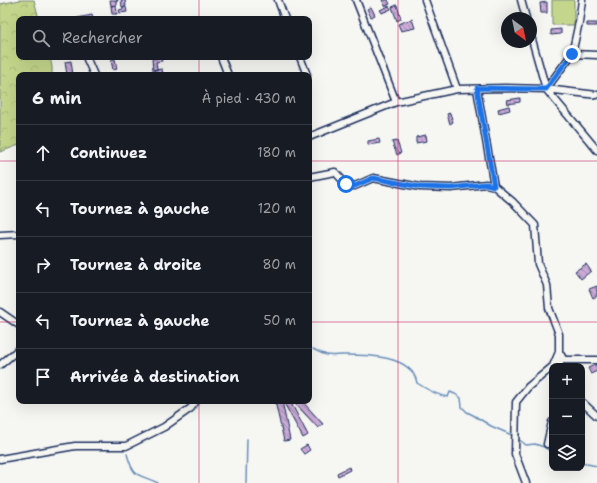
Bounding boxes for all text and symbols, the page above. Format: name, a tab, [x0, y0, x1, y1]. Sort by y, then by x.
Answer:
north arrow	[501, 12, 537, 48]
search box	[16, 16, 312, 60]
icon: search	[30, 27, 52, 49]
text: Rechercher	[62, 28, 143, 48]
route end	[563, 45, 581, 63]
text: 6 min	[32, 87, 82, 109]
text: À pied · 430 m	[202, 90, 296, 107]
icon: ahead	[32, 142, 54, 164]
text: Continuez	[70, 143, 147, 163]
text: 180 m	[257, 144, 296, 161]
route start	[337, 175, 355, 193]
icon: left	[32, 198, 54, 220]
text: Tournez à gauche	[70, 199, 210, 219]
text: 120 m	[258, 200, 296, 217]
icon: right	[32, 254, 54, 276]
text: Tournez à droite	[70, 255, 202, 275]
text: 80 m	[262, 256, 296, 273]
icon: left	[32, 310, 54, 332]
text: Tournez à gauche	[70, 311, 210, 331]
text: 50 m	[263, 312, 296, 329]
map controls	[549, 363, 585, 471]
button: +	[549, 363, 585, 399]
icon: arrive	[32, 366, 54, 388]
text: Arrivée à destination	[70, 367, 239, 387]
button: −	[549, 399, 585, 435]
button: layers	[549, 435, 585, 471]

